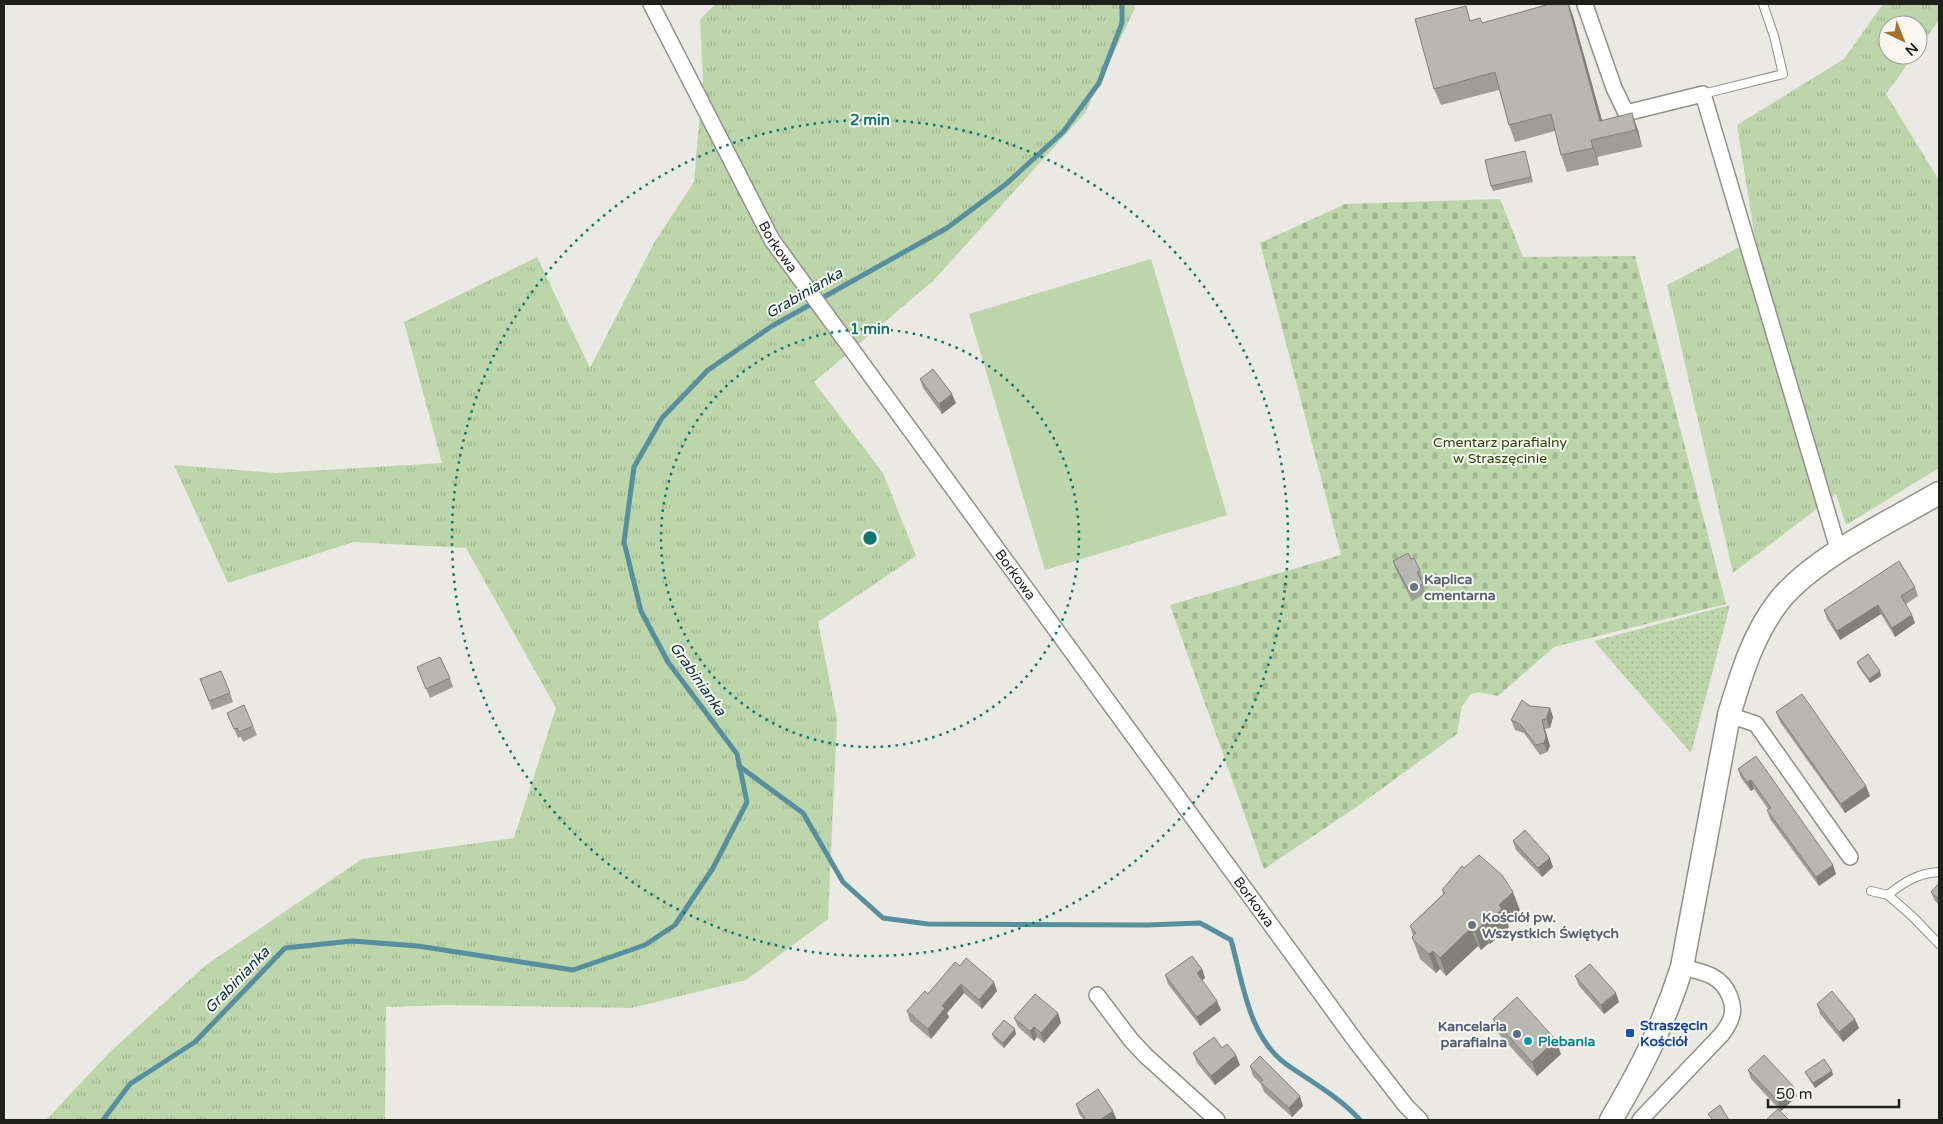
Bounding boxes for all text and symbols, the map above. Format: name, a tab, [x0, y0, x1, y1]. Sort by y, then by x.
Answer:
north arrow	[1878, 15, 1928, 65]
text: N	[1902, 39, 1921, 59]
text: 2 min	[850, 111, 890, 129]
street label: Borkowa	[755, 218, 801, 276]
water label: Grabinianka	[762, 264, 846, 322]
text: 1 min	[850, 320, 890, 338]
park label: Cmentarz parafialny w Straszęcinie	[1433, 434, 1567, 467]
centre of rings	[861, 529, 879, 547]
street label: Borkowa	[991, 546, 1039, 603]
place label: Kaplica cmentarna	[1424, 571, 1496, 604]
marker: Kaplica cmentarna	[1408, 581, 1420, 593]
water label: Grabinianka	[666, 639, 730, 720]
street label: Borkowa	[1230, 873, 1278, 931]
place label: Kościół pw. Wszystkich Świętych	[1482, 909, 1619, 942]
marker: Kościół pw. Wszystkich Świętych	[1466, 919, 1478, 931]
water label: Grabinianka	[201, 943, 274, 1017]
place label: Straszęcin Kościół	[1640, 1017, 1708, 1050]
place label: Kancelaria parafialna	[1438, 1018, 1507, 1051]
marker: Straszęcin Kościół	[1624, 1027, 1636, 1039]
marker: Kancelaria parafialna	[1511, 1028, 1523, 1040]
place label: Plebania	[1538, 1033, 1595, 1050]
marker: Plebania	[1522, 1035, 1534, 1047]
scale bar	[1768, 1076, 1899, 1108]
text: 50 m	[1776, 1085, 1813, 1103]

